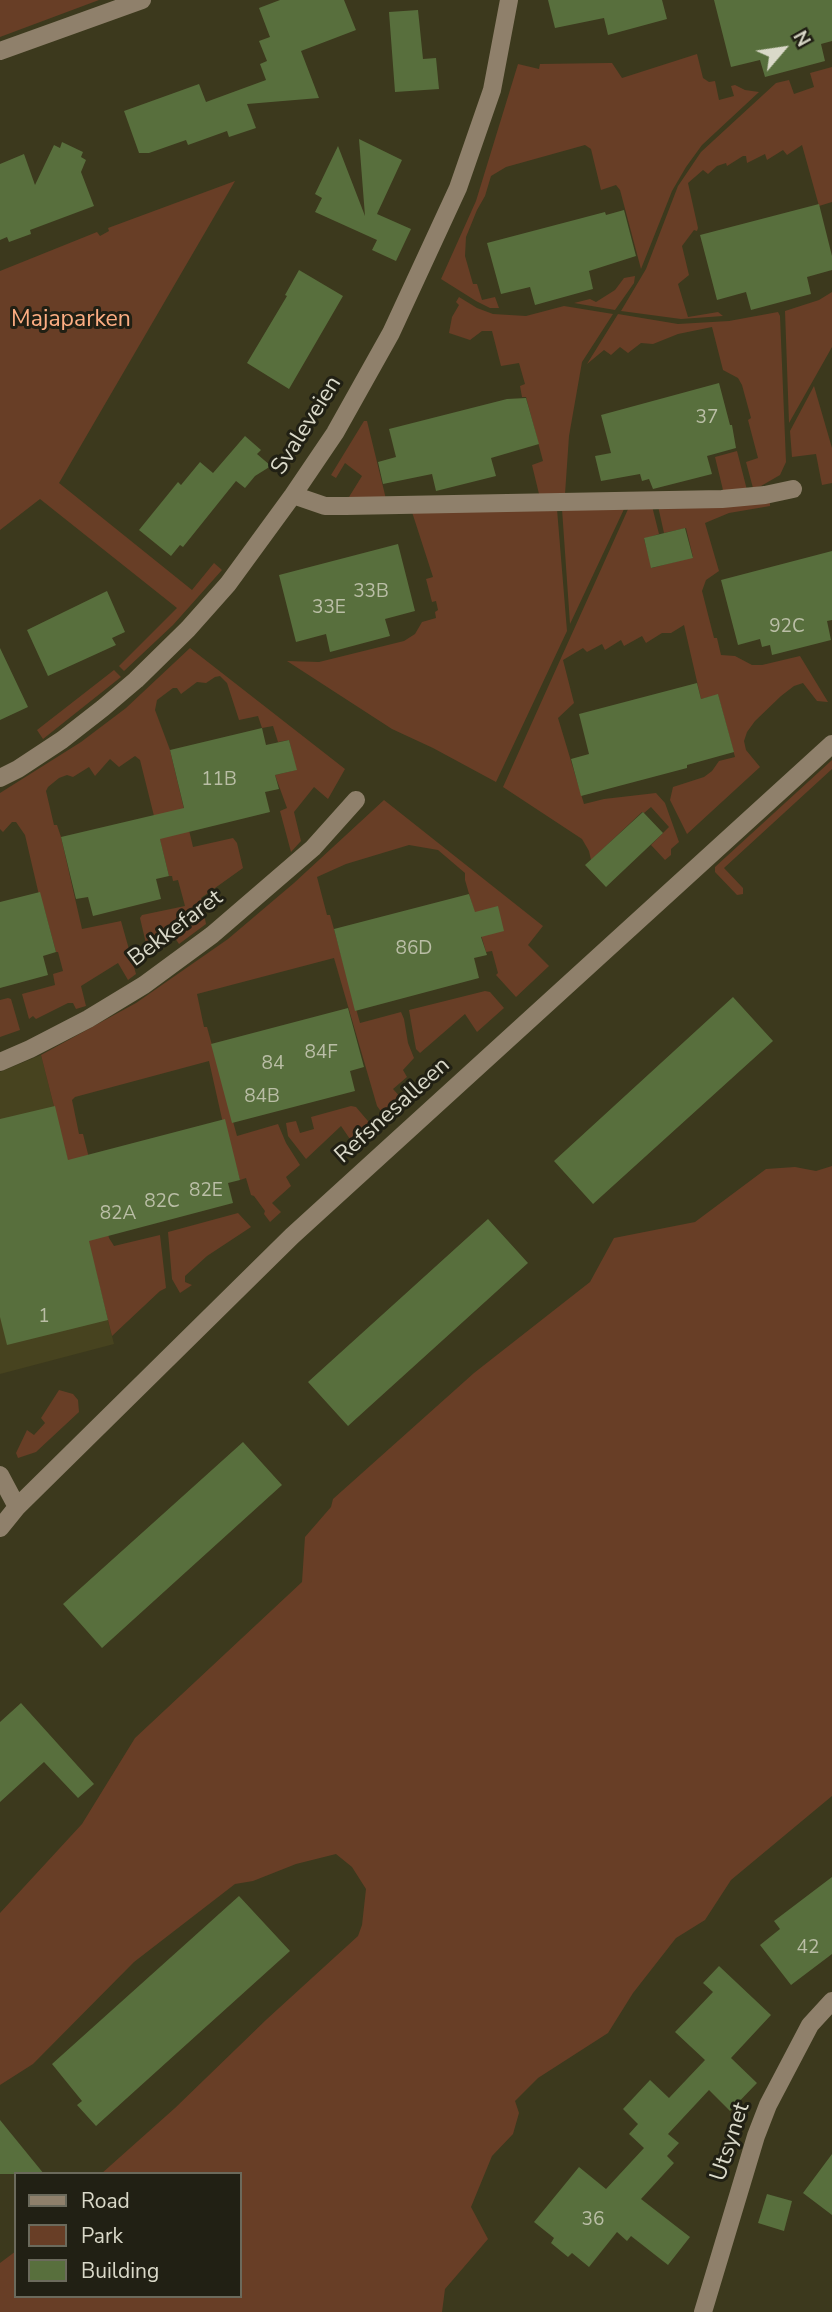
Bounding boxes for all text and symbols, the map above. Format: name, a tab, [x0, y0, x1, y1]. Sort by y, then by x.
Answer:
north arrow	[748, 14, 818, 84]
text: N	[787, 26, 816, 51]
park label: Majaparken	[11, 306, 131, 334]
street label: Svaleveien	[266, 372, 348, 480]
house number: 37	[696, 407, 718, 429]
house number: 33B	[353, 581, 389, 603]
house number: 33E	[312, 597, 346, 619]
house number: 92C	[769, 616, 805, 638]
house number: 11B	[201, 769, 237, 791]
street label: Bekkefaret	[123, 885, 229, 973]
house number: 86D	[396, 938, 432, 960]
house number: 84F	[304, 1042, 338, 1064]
street label: Refsnesalleen	[330, 1052, 456, 1170]
house number: 84	[262, 1053, 284, 1075]
house number: 84B	[244, 1086, 280, 1108]
house number: 82E	[189, 1180, 223, 1202]
house number: 82C	[144, 1191, 180, 1213]
house number: 82A	[100, 1203, 136, 1225]
house number: 1	[38, 1306, 50, 1328]
house number: 42	[797, 1937, 819, 1959]
street label: Utsynet	[705, 2099, 757, 2185]
legend	[14, 2172, 242, 2298]
text: Road	[81, 2187, 130, 2215]
house number: 36	[582, 2209, 604, 2231]
text: Park	[81, 2222, 123, 2250]
text: Building	[81, 2257, 159, 2285]

